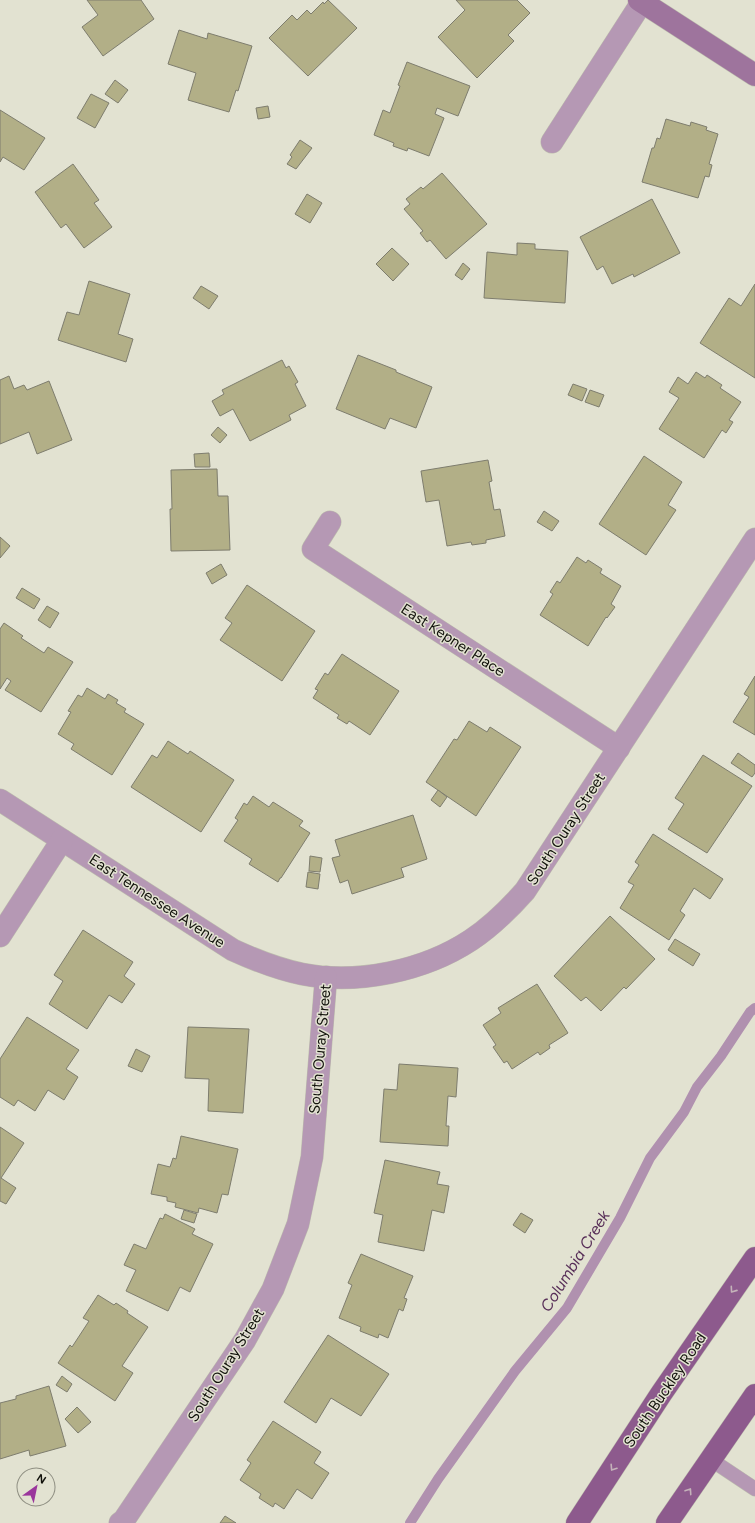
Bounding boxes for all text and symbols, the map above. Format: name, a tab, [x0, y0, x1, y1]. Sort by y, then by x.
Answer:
street label: East Kepner Place	[398, 600, 508, 680]
street label: South Ouray Street	[523, 769, 609, 889]
street label: East Tennessee Avenue	[86, 850, 228, 952]
street label: South Ouray Street	[305, 983, 335, 1115]
water label: Columbia Creek	[536, 1206, 614, 1315]
one-way arrow	[731, 1286, 738, 1293]
street label: South Ouray Street	[184, 1305, 268, 1425]
street label: South Buckley Road	[620, 1329, 710, 1451]
one-way arrow	[610, 1464, 618, 1471]
north arrow	[16, 1467, 56, 1507]
text: N	[34, 1471, 48, 1487]
one-way arrow	[684, 1488, 691, 1495]

